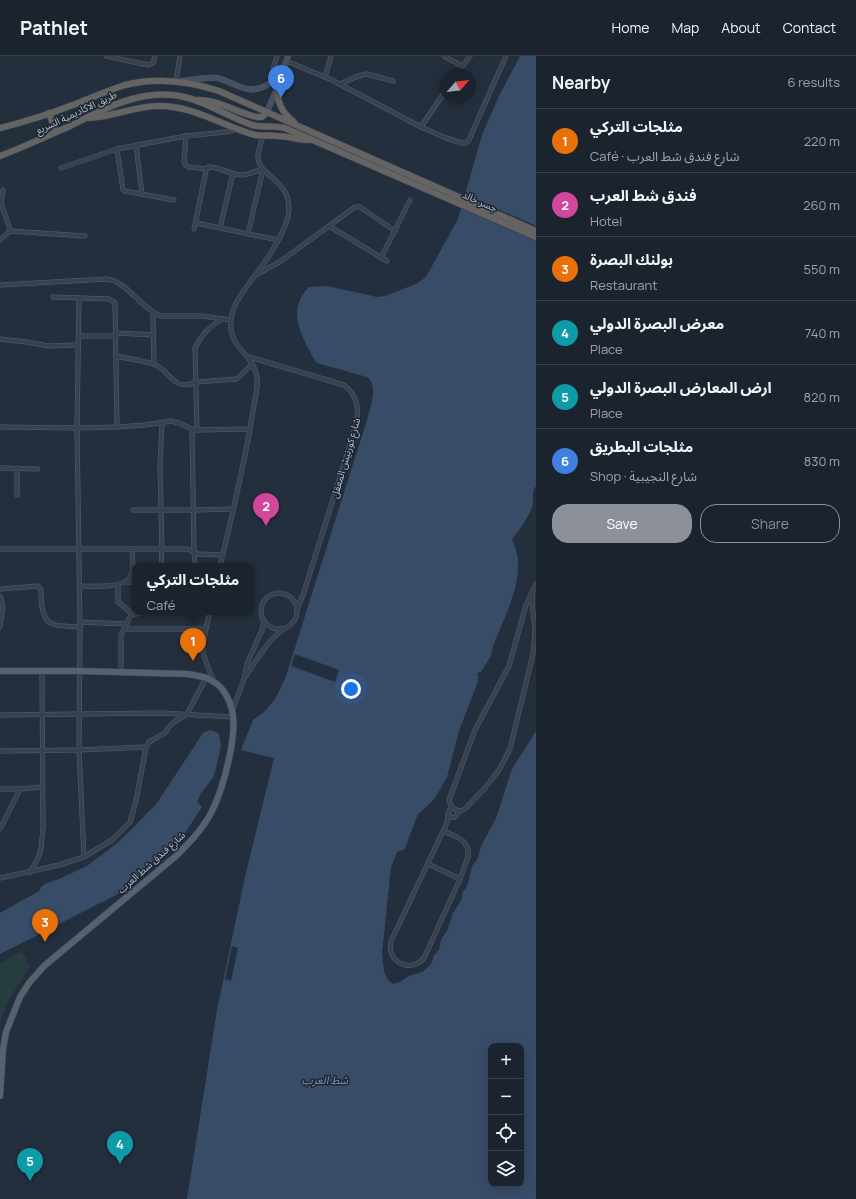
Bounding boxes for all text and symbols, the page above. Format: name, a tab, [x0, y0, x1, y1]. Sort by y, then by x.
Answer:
text: Pathlet	[20, 15, 88, 41]
text: Home	[612, 18, 649, 37]
text: Map	[671, 18, 699, 37]
text: About	[721, 18, 761, 37]
text: Contact	[783, 18, 836, 37]
pin: 6	[268, 65, 294, 98]
north arrow	[440, 68, 476, 104]
text: Nearby	[552, 71, 610, 94]
text: 6 results	[788, 73, 840, 91]
street label: طريق الاكاديمية السريع	[33, 87, 120, 138]
text: مثلجات التركي	[590, 116, 683, 137]
text: 1	[562, 132, 568, 150]
text: 220 m	[804, 132, 840, 150]
text: Café · شارع فندق شط العرب	[590, 147, 740, 165]
text: فندق شط العرب	[590, 185, 697, 206]
street label: جسر خالد	[460, 187, 500, 215]
text: 2	[561, 196, 569, 214]
text: 260 m	[803, 196, 840, 214]
text: Hotel	[590, 212, 622, 230]
text: بولنك البصرة	[590, 249, 673, 270]
text: 3	[561, 260, 569, 278]
text: 550 m	[803, 260, 840, 278]
text: Restaurant	[590, 276, 657, 294]
text: معرض البصرة الدولي	[590, 313, 724, 334]
text: 4	[561, 324, 569, 342]
text: 740 m	[805, 324, 840, 342]
text: Place	[590, 340, 623, 358]
text: ارض المعارض البصرة الدولي	[590, 377, 772, 398]
text: 5	[561, 388, 569, 406]
text: 820 m	[803, 388, 840, 406]
text: Place	[590, 404, 623, 422]
street label: شارع كورنيش المعقل	[327, 416, 364, 500]
text: مثلجات البطريق	[590, 436, 693, 457]
text: 6	[561, 452, 569, 470]
text: 830 m	[804, 452, 840, 470]
text: Shop · شارع النجيبية	[590, 467, 697, 485]
pin: 2	[253, 493, 279, 526]
button: Save	[552, 504, 692, 543]
button: Share	[700, 504, 840, 543]
popup	[132, 563, 254, 615]
text: مثلجات التركي	[147, 569, 239, 590]
text: Café	[147, 596, 175, 614]
pin: 1	[180, 628, 206, 661]
your location	[341, 679, 361, 699]
street label: شارع فندق شط العرب	[114, 828, 189, 897]
pin: 3	[32, 909, 58, 942]
map controls	[488, 1043, 524, 1187]
button: +	[488, 1043, 524, 1079]
water label: شط العرب	[302, 1072, 349, 1087]
button: −	[488, 1079, 524, 1115]
button: locate	[488, 1115, 524, 1151]
pin: 4	[107, 1131, 133, 1164]
pin: 5	[17, 1148, 43, 1181]
button: layers	[488, 1151, 524, 1187]

